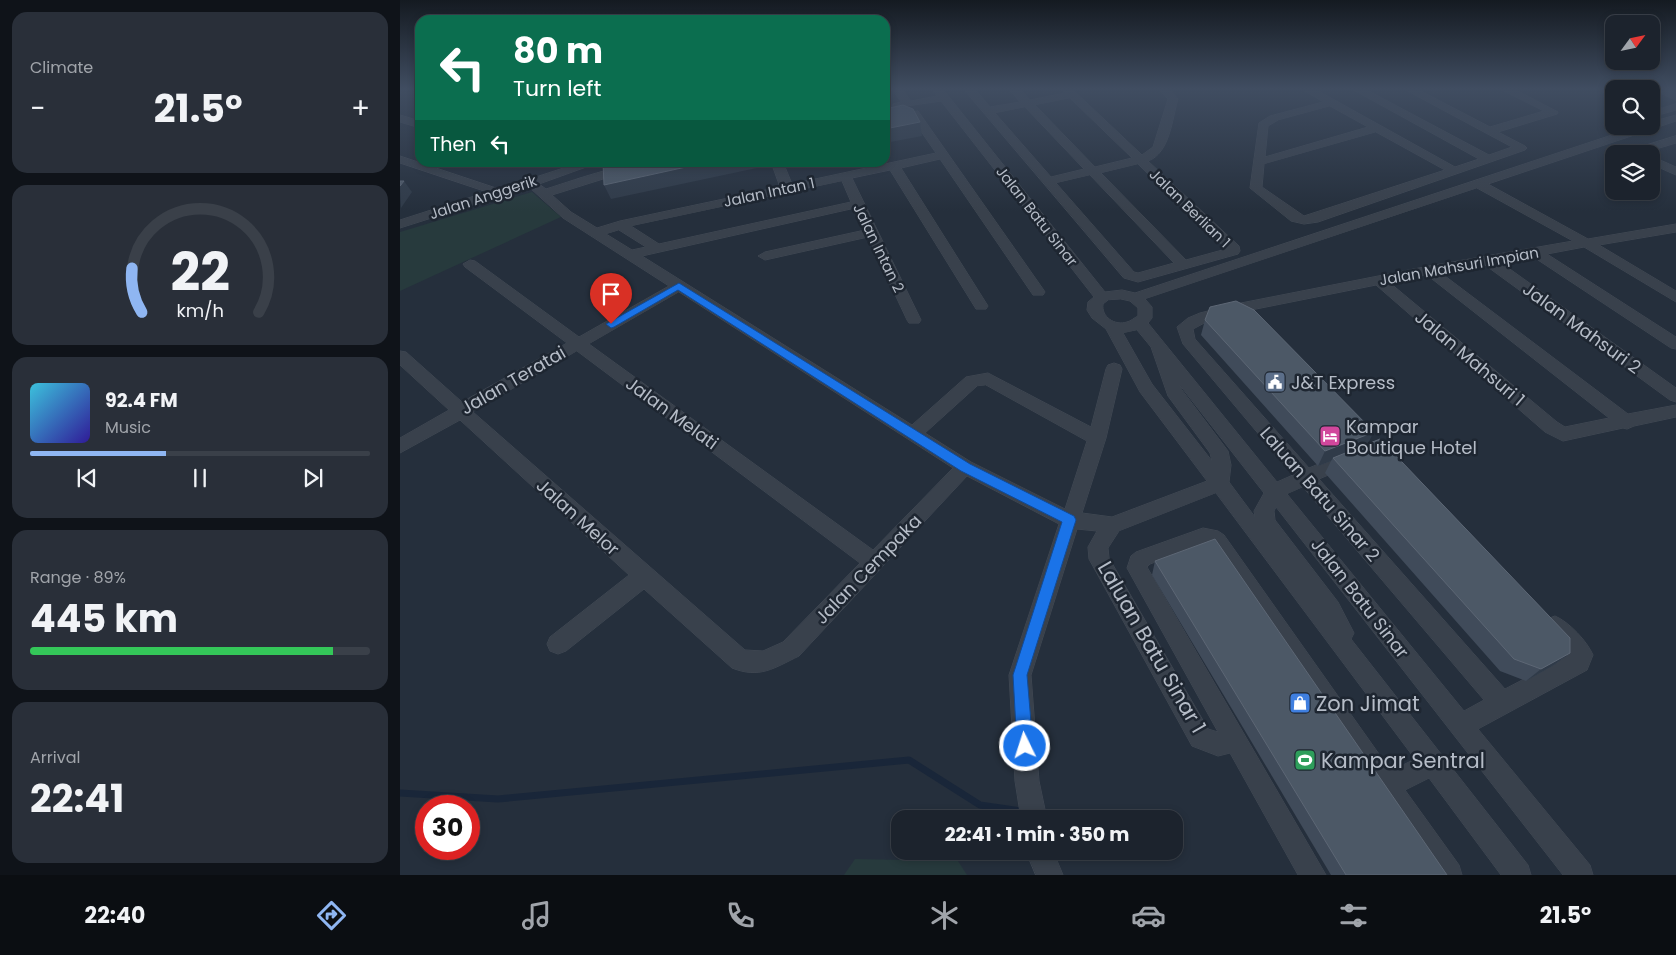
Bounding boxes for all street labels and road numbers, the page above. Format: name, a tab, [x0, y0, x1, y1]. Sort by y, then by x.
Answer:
street label: Jalan Batu Sinar	[991, 162, 1083, 271]
street label: Jalan Berlian 1	[1145, 164, 1235, 252]
street label: Jalan Anggerik	[427, 170, 540, 224]
street label: Jalan Intan 1	[721, 172, 817, 212]
street label: Jalan Intan 2	[848, 200, 910, 296]
street label: Jalan Mahsuri Impian	[1378, 242, 1540, 290]
street label: Jalan Mahsuri 2	[1518, 276, 1646, 380]
street label: Jalan Mahsuri 1	[1410, 305, 1530, 411]
street label: Jalan Teratai	[456, 340, 570, 420]
street label: Jalan Melati	[621, 371, 723, 455]
street label: Laluan Batu Sinar 2	[1254, 421, 1386, 567]
street label: Jalan Melor	[531, 473, 625, 561]
street label: Jalan Cempaka	[809, 509, 927, 629]
street label: Jalan Batu Sinar	[1305, 533, 1415, 663]
street label: Laluan Batu Sinar 1	[1091, 556, 1213, 738]

